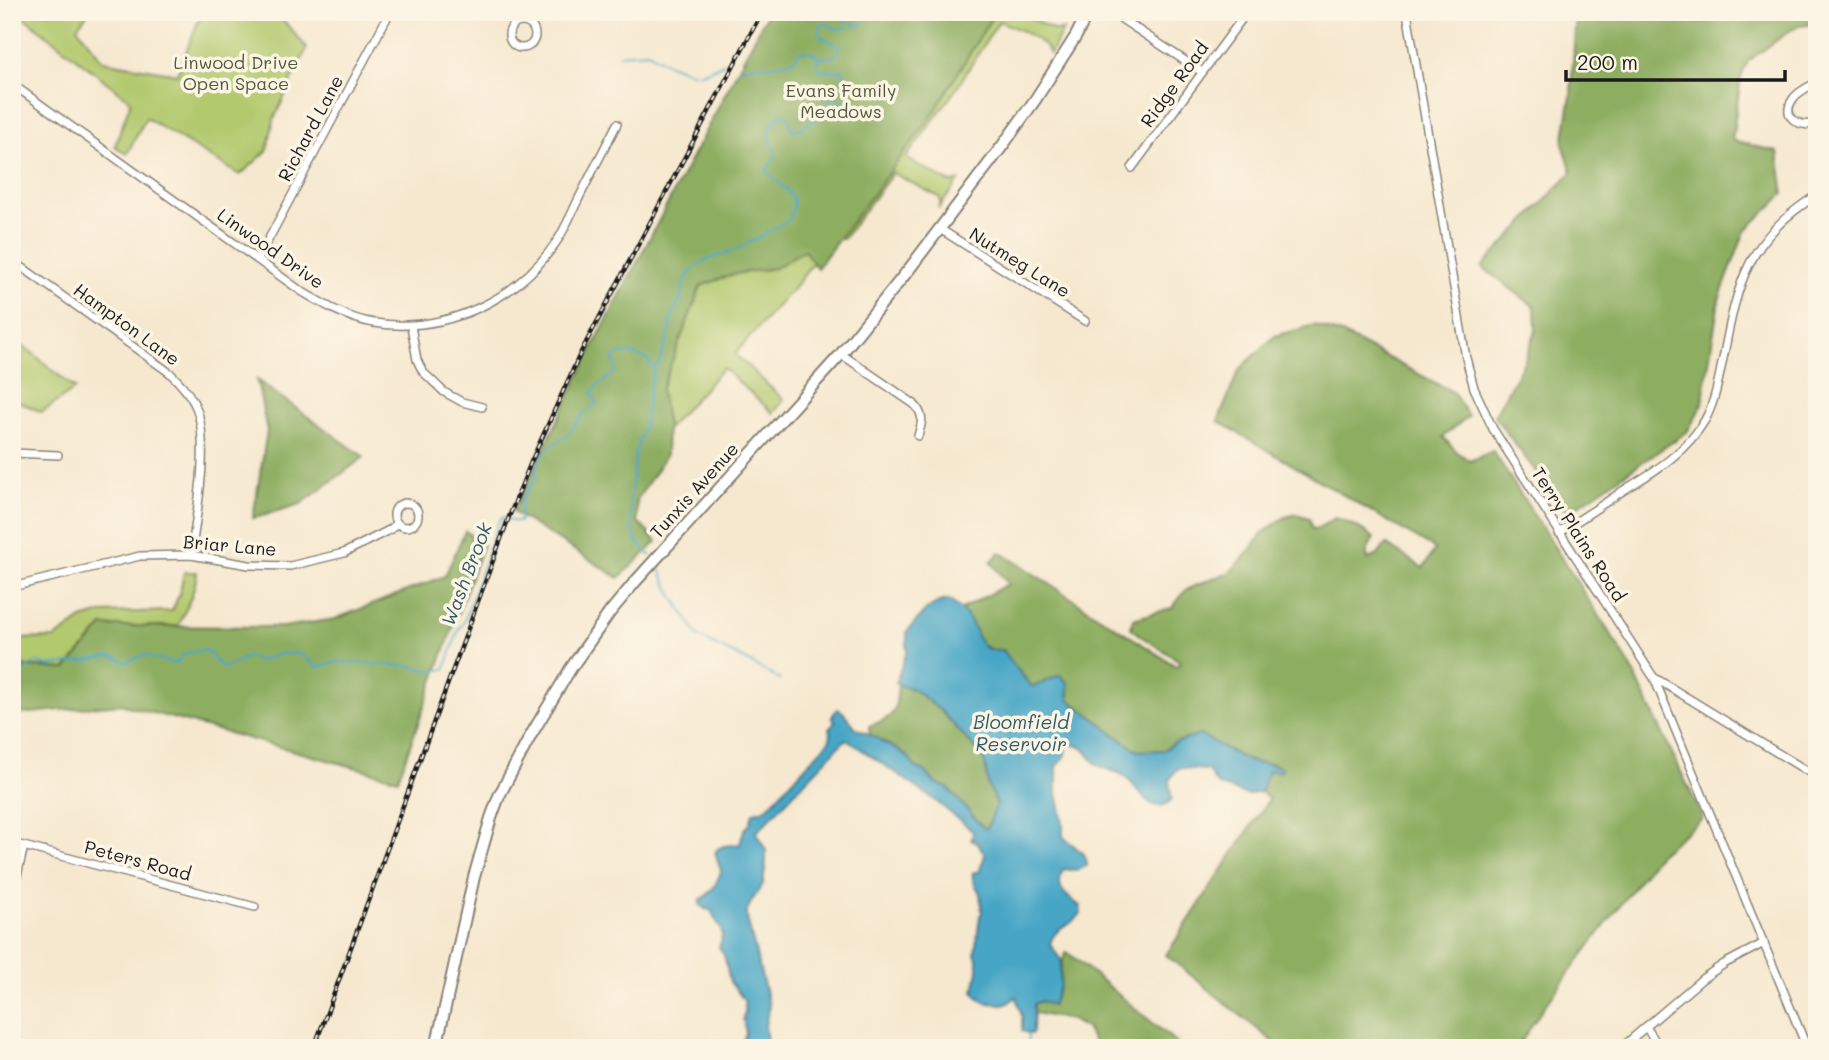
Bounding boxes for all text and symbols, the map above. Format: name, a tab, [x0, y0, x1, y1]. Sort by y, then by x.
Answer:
street label: Ridge Road	[1135, 36, 1213, 132]
scale bar	[1566, 38, 1785, 82]
text: 200 m	[1577, 48, 1638, 75]
park label: Linwood Drive Open Space	[173, 50, 299, 95]
street label: Richard Lane	[272, 71, 348, 185]
park label: Evans Family Meadows	[786, 78, 896, 123]
street label: Linwood Drive	[213, 202, 329, 294]
street label: Nutmeg Lane	[965, 221, 1075, 303]
street label: Hampton Lane	[69, 277, 185, 371]
street label: Tunxis Avenue	[644, 437, 744, 543]
street label: Terry Plains Road	[1526, 462, 1632, 606]
water label: Wash Brook	[435, 518, 497, 629]
street label: Briar Lane	[182, 529, 278, 561]
water label: Bloomfield Reservoir	[973, 709, 1070, 756]
street label: Peters Road	[82, 834, 194, 886]

